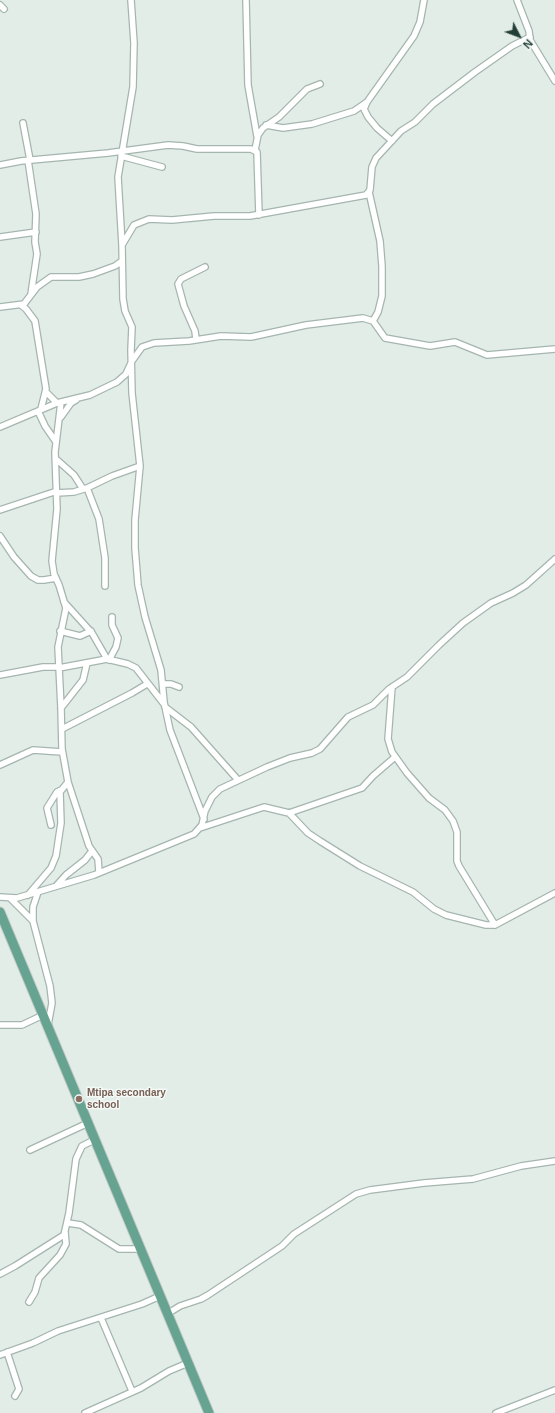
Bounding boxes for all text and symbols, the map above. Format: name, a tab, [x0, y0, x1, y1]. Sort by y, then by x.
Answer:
north arrow	[499, 16, 539, 56]
text: N	[521, 37, 535, 51]
place label: Mtipa secondary school	[87, 1087, 166, 1110]
marker: Mtipa secondary school	[74, 1094, 84, 1104]

